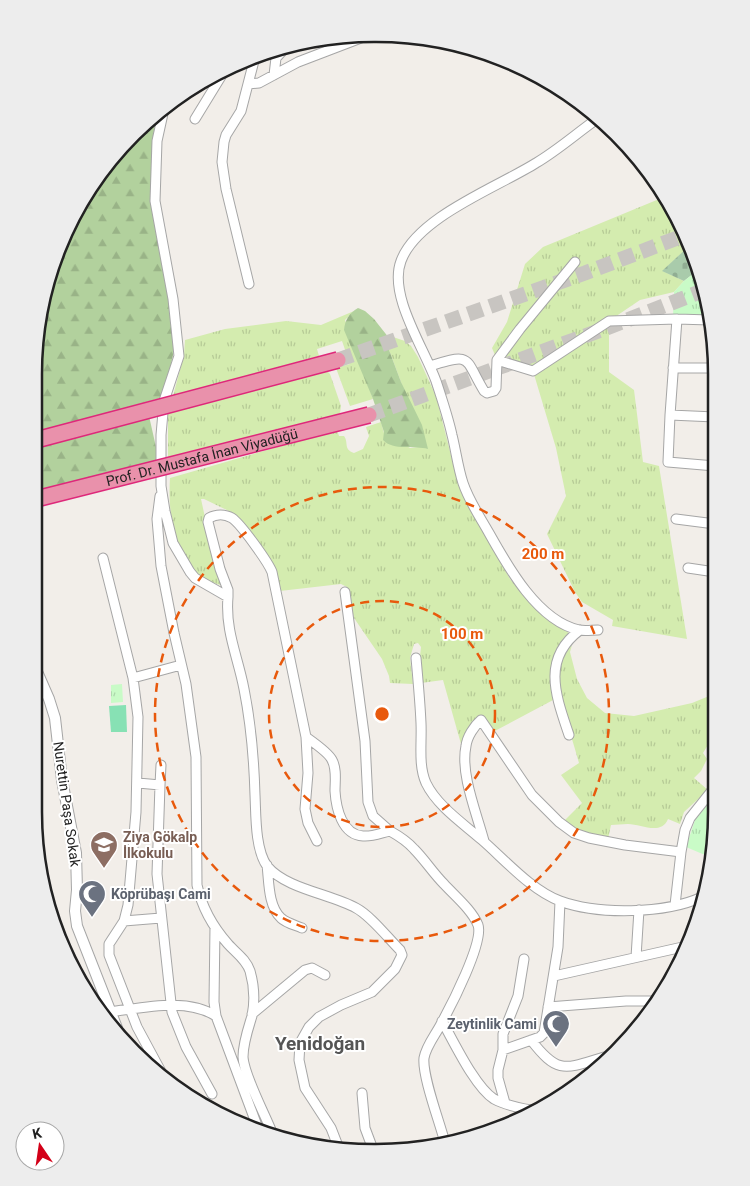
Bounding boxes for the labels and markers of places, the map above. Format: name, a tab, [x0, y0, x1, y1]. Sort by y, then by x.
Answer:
centre of rings	[373, 705, 391, 723]
place label: Ziya Gökalp İlkokulu	[123, 829, 197, 861]
school or university icon: Ziya Gökalp İlkokulu	[89, 830, 119, 869]
mosque icon: Köprübaşı Cami	[77, 879, 107, 918]
place label: Köprübaşı Cami	[111, 886, 211, 902]
mosque icon: Zeytinlik Cami	[541, 1009, 571, 1048]
place label: Zeytinlik Cami	[447, 1016, 537, 1032]

